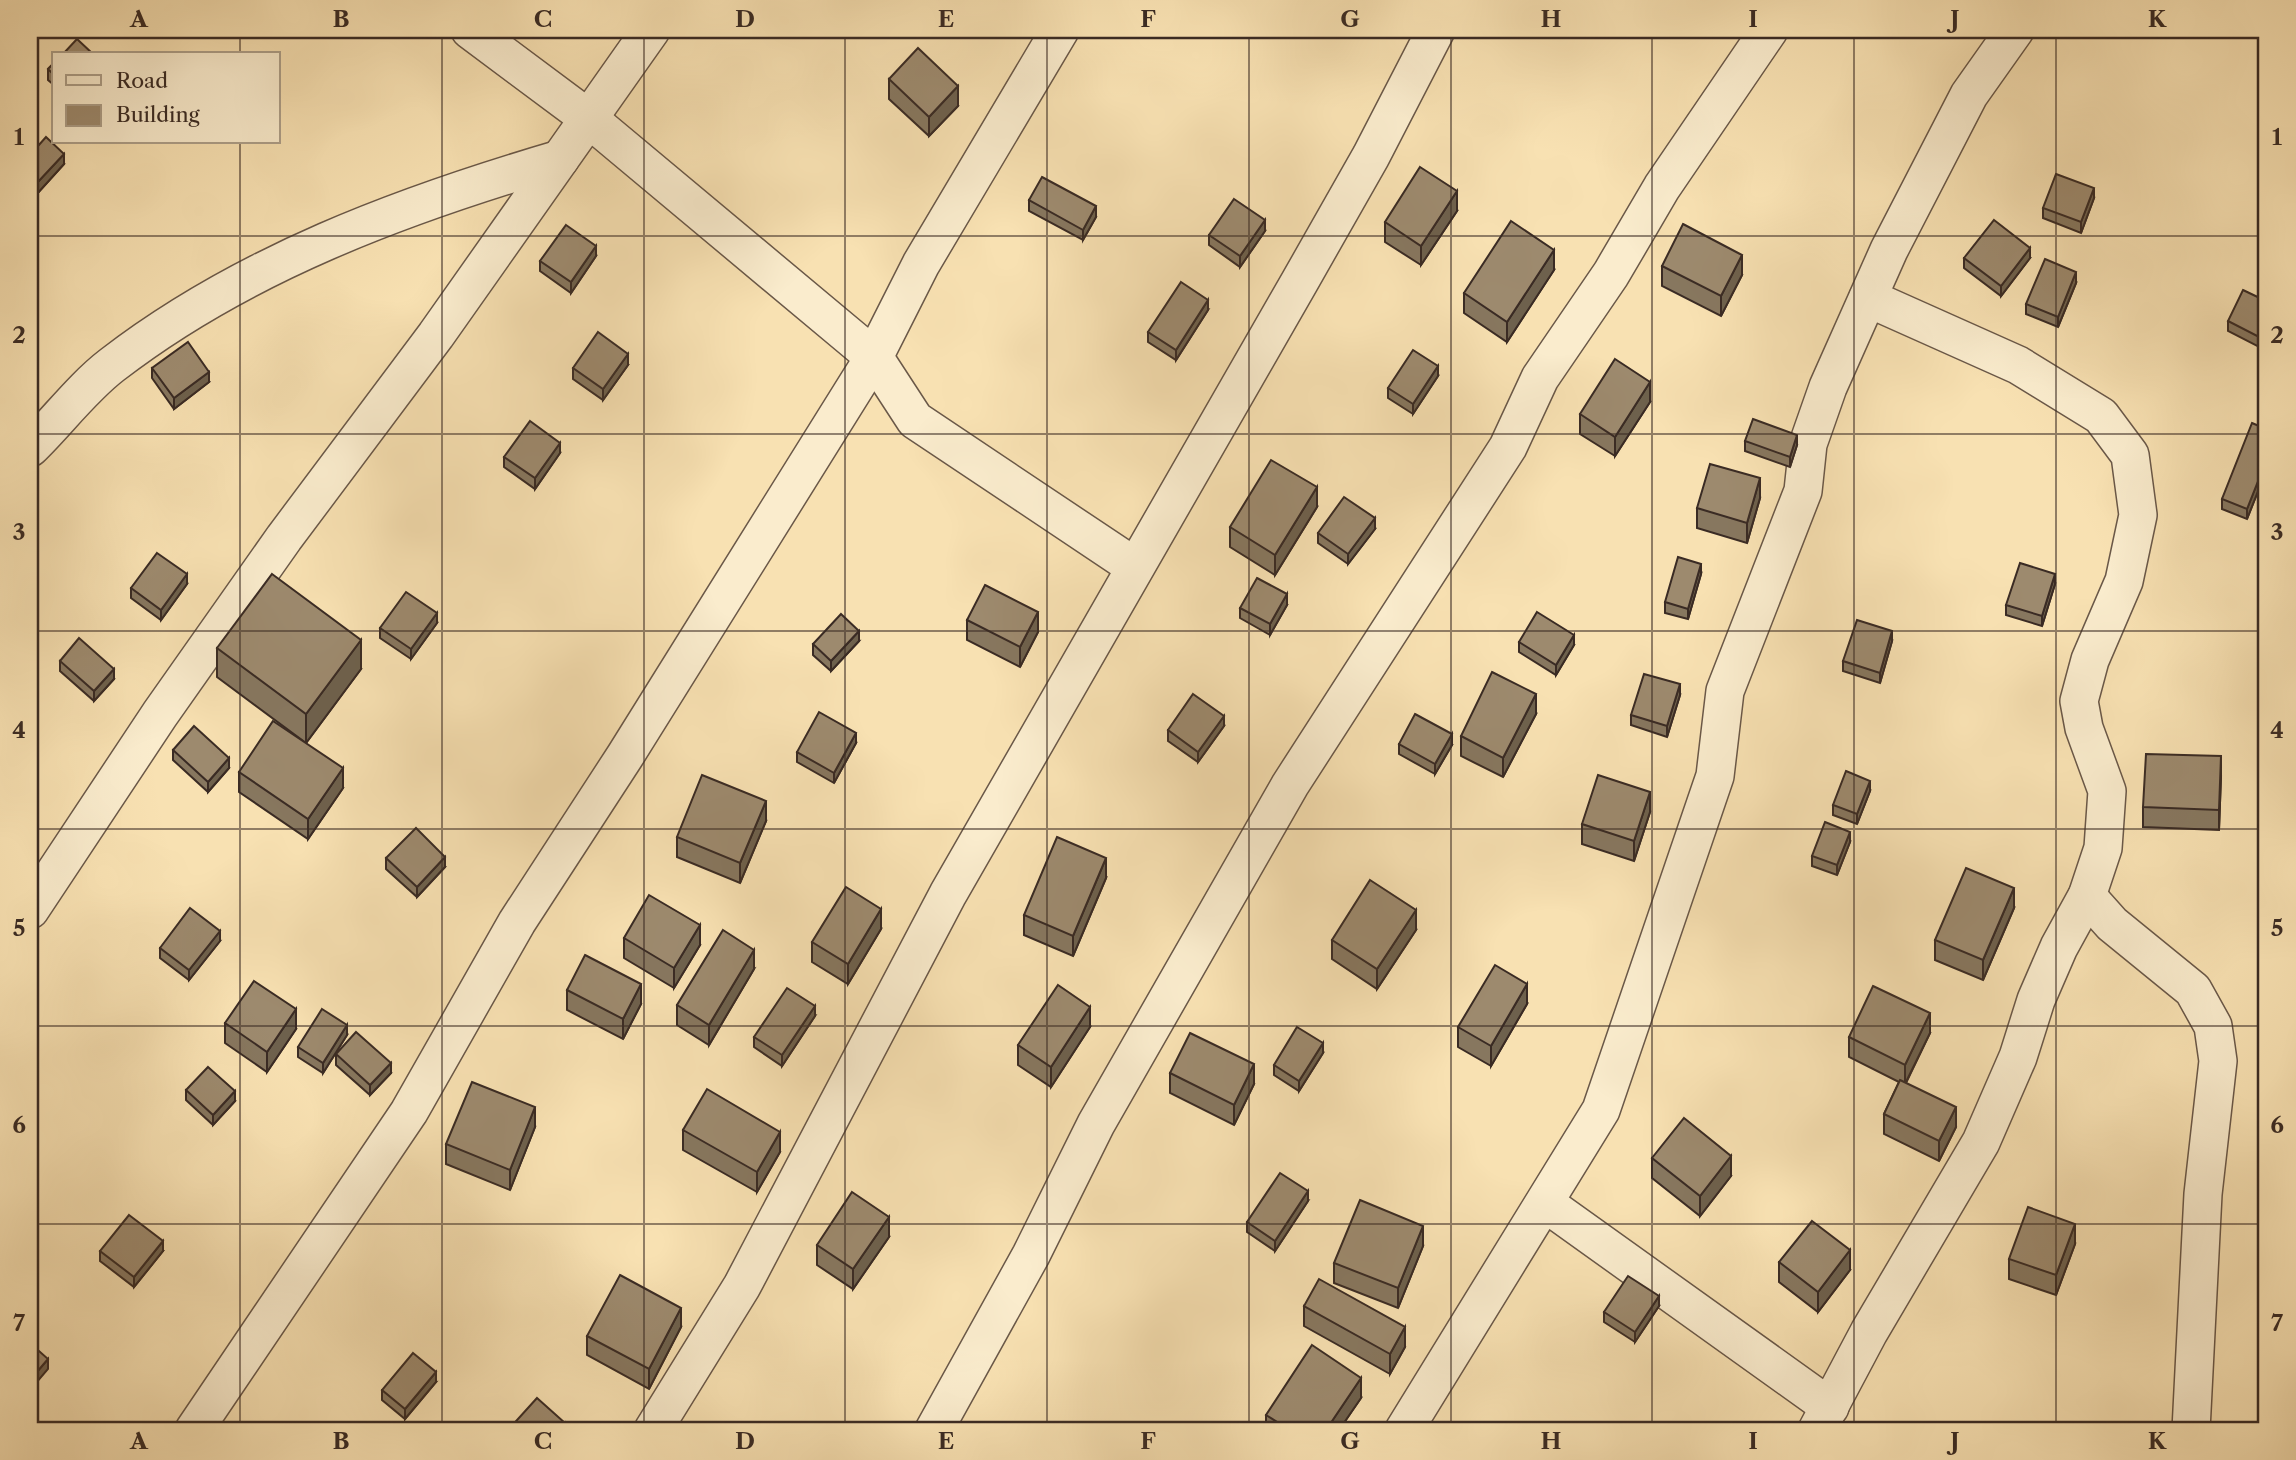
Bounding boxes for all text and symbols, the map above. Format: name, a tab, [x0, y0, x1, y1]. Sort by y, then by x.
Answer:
text: A	[129, 5, 149, 33]
text: B	[332, 5, 350, 33]
text: C	[534, 5, 552, 33]
text: D	[735, 5, 755, 33]
text: E	[938, 5, 954, 33]
text: F	[1140, 5, 1156, 33]
text: G	[1340, 5, 1360, 33]
text: H	[1541, 5, 1562, 33]
text: I	[1748, 5, 1758, 33]
text: J	[1946, 5, 1960, 33]
text: K	[2148, 5, 2167, 33]
legend	[52, 52, 280, 144]
text: Road	[116, 68, 168, 93]
text: Building	[116, 102, 201, 127]
text: 1	[14, 123, 25, 151]
text: 1	[2272, 123, 2283, 151]
text: 2	[12, 321, 26, 349]
text: 2	[2270, 321, 2284, 349]
text: 3	[13, 518, 26, 546]
text: 3	[2271, 518, 2284, 546]
text: 4	[12, 716, 26, 744]
text: 4	[2270, 716, 2284, 744]
text: 5	[13, 914, 25, 942]
text: 5	[2271, 914, 2283, 942]
text: 6	[12, 1111, 26, 1139]
text: 6	[2270, 1111, 2284, 1139]
text: 7	[13, 1309, 25, 1337]
text: 7	[2271, 1309, 2283, 1337]
text: A	[129, 1427, 149, 1455]
text: B	[332, 1427, 350, 1455]
text: C	[534, 1427, 552, 1455]
text: D	[735, 1427, 755, 1455]
text: E	[938, 1427, 954, 1455]
text: F	[1140, 1427, 1156, 1455]
text: G	[1340, 1427, 1360, 1455]
text: H	[1541, 1427, 1562, 1455]
text: I	[1748, 1427, 1758, 1455]
text: J	[1946, 1427, 1960, 1455]
text: K	[2148, 1427, 2167, 1455]

